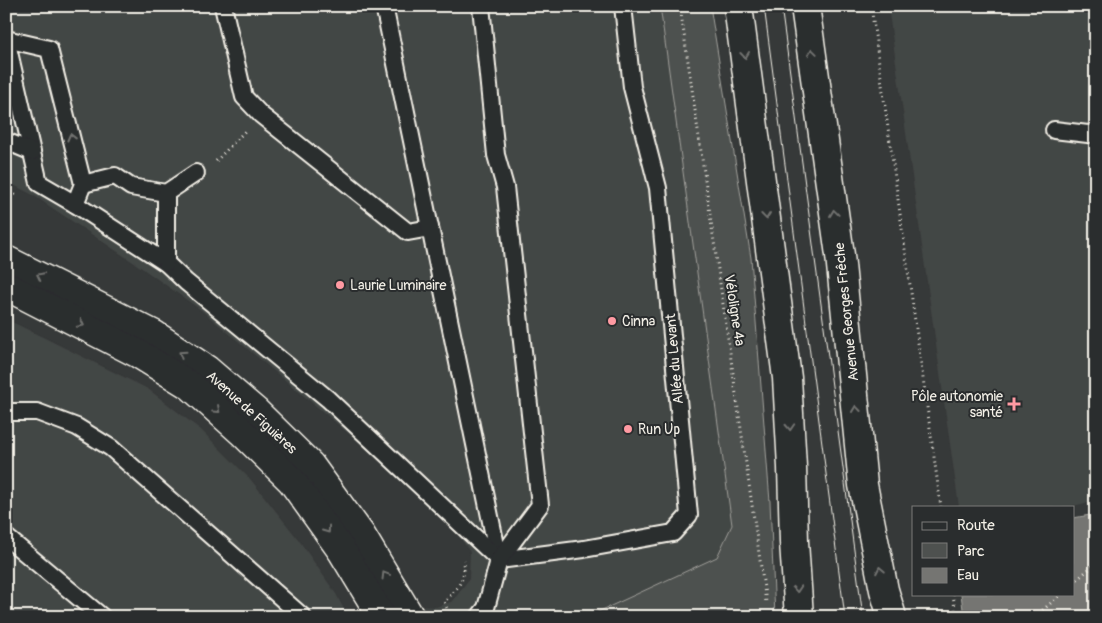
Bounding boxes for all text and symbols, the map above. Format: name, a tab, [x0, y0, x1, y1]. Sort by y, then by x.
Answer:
one-way arrow	[807, 48, 817, 56]
one-way arrow	[739, 51, 750, 59]
one-way arrow	[66, 132, 77, 141]
one-way arrow	[829, 208, 840, 216]
one-way arrow	[760, 212, 771, 220]
street label: Avenue Georges Frêche	[831, 242, 862, 382]
one-way arrow	[36, 272, 45, 283]
street label: Véloligne 4a	[720, 273, 749, 347]
place label: Laurie Luminaire	[350, 277, 447, 294]
marker: Laurie Luminaire	[334, 279, 346, 291]
place label: Cinna	[622, 313, 655, 330]
street label: Allée du Levant	[662, 313, 687, 405]
marker: Cinna	[606, 315, 618, 327]
one-way arrow	[76, 318, 85, 328]
one-way arrow	[179, 351, 188, 360]
street label: Avenue de Figuières	[203, 367, 301, 458]
place label: Pôle autonomie santé	[911, 388, 1003, 421]
marker: Pôle autonomie santé	[1007, 397, 1021, 411]
one-way arrow	[212, 404, 221, 413]
one-way arrow	[850, 405, 861, 413]
place label: Run Up	[638, 421, 680, 438]
marker: Run Up	[622, 423, 634, 435]
one-way arrow	[785, 423, 796, 431]
legend	[912, 506, 1074, 596]
text: Route	[957, 516, 995, 535]
one-way arrow	[321, 524, 330, 534]
text: Parc	[957, 542, 985, 561]
one-way arrow	[875, 565, 885, 574]
text: Eau	[957, 566, 979, 585]
one-way arrow	[381, 571, 391, 580]
one-way arrow	[791, 586, 802, 594]

